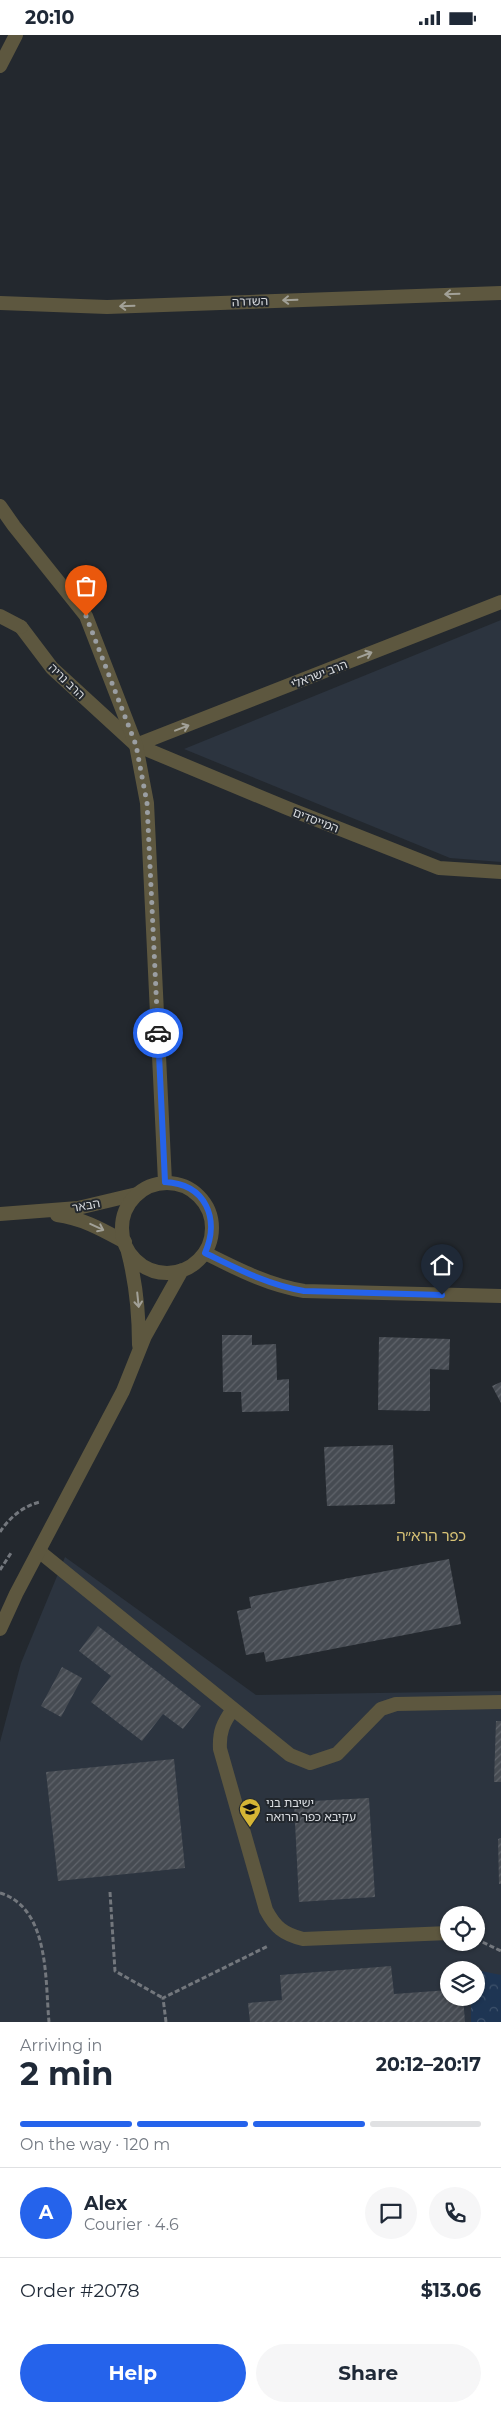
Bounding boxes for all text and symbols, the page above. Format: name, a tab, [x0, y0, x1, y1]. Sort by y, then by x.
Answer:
text: 20:10	[25, 6, 74, 29]
one-way arrow	[445, 290, 461, 299]
street label: השדרה	[232, 293, 268, 309]
one-way arrow	[282, 295, 298, 304]
one-way arrow	[120, 301, 136, 311]
pin	[65, 565, 107, 616]
icon: bag	[72, 572, 100, 600]
one-way arrow	[358, 650, 373, 659]
street label: הרב ישראלי	[289, 656, 349, 692]
street label: הרב נריה	[46, 660, 88, 702]
one-way arrow	[174, 722, 189, 731]
street label: המייסדים	[291, 804, 341, 836]
courier	[133, 1008, 183, 1058]
icon: car	[144, 1019, 172, 1047]
street label: הבאר	[71, 1195, 101, 1215]
one-way arrow	[90, 1223, 105, 1233]
pin	[421, 1244, 463, 1295]
icon: home	[428, 1251, 456, 1279]
one-way arrow	[133, 1291, 143, 1307]
district label: כפר הרא״ה	[396, 1526, 466, 1545]
place label: ישיבת בני עקיבא כפר הרואה	[266, 1795, 356, 1824]
school or university icon: ישיבת בני עקיבא כפר הרואה	[238, 1797, 262, 1828]
map controls	[440, 1906, 485, 2006]
button: locate	[440, 1906, 485, 1951]
button: layers	[440, 1961, 485, 2006]
text: Arriving in	[20, 2036, 102, 2055]
text: 20:12–20:17	[376, 2053, 481, 2076]
text: 2 min	[20, 2054, 113, 2093]
text: On the way · 120 m	[20, 2135, 170, 2154]
button: chat	[365, 2187, 417, 2239]
button: phone	[429, 2187, 481, 2239]
text: Alex	[84, 2192, 127, 2215]
text: A	[39, 2201, 53, 2224]
text: Courier · 4.6	[84, 2215, 179, 2234]
text: Order #2078	[20, 2279, 140, 2302]
text: $13.06	[421, 2279, 481, 2302]
button: Help	[20, 2344, 246, 2402]
button: Share	[256, 2344, 481, 2402]

